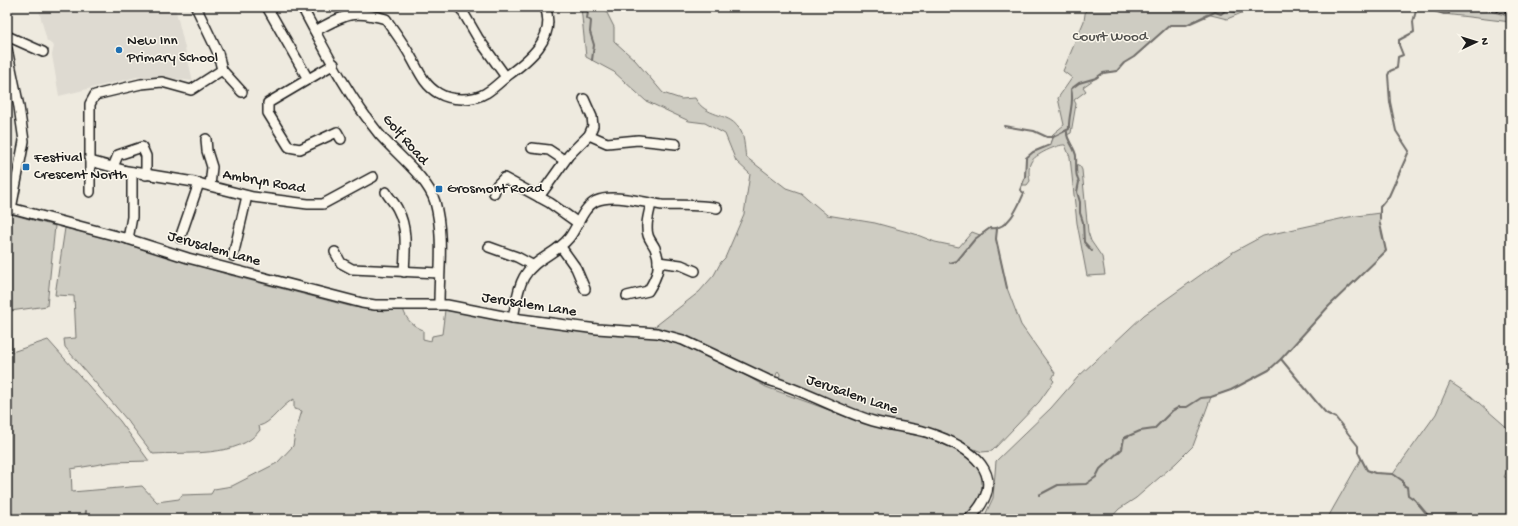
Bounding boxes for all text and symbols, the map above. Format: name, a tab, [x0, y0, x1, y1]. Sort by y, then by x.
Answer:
north arrow	[1456, 22, 1496, 62]
park label: Court Wood	[1072, 28, 1149, 46]
place label: New Inn Primary School	[126, 32, 218, 67]
text: N	[1478, 37, 1490, 45]
marker: New Inn Primary School	[114, 45, 124, 55]
street label: Golf Road	[378, 111, 433, 170]
place label: Festival Crescent North	[33, 149, 127, 184]
marker: Festival Crescent North	[21, 162, 31, 172]
street label: Ambryn Road	[221, 166, 308, 198]
place label: Grosmont Road	[447, 180, 544, 198]
marker: Grosmont Road	[434, 184, 444, 194]
street label: Jerusalem Lane	[165, 227, 263, 271]
street label: Jerusalem Lane	[480, 289, 578, 321]
street label: Jerusalem Lane	[804, 371, 900, 419]

